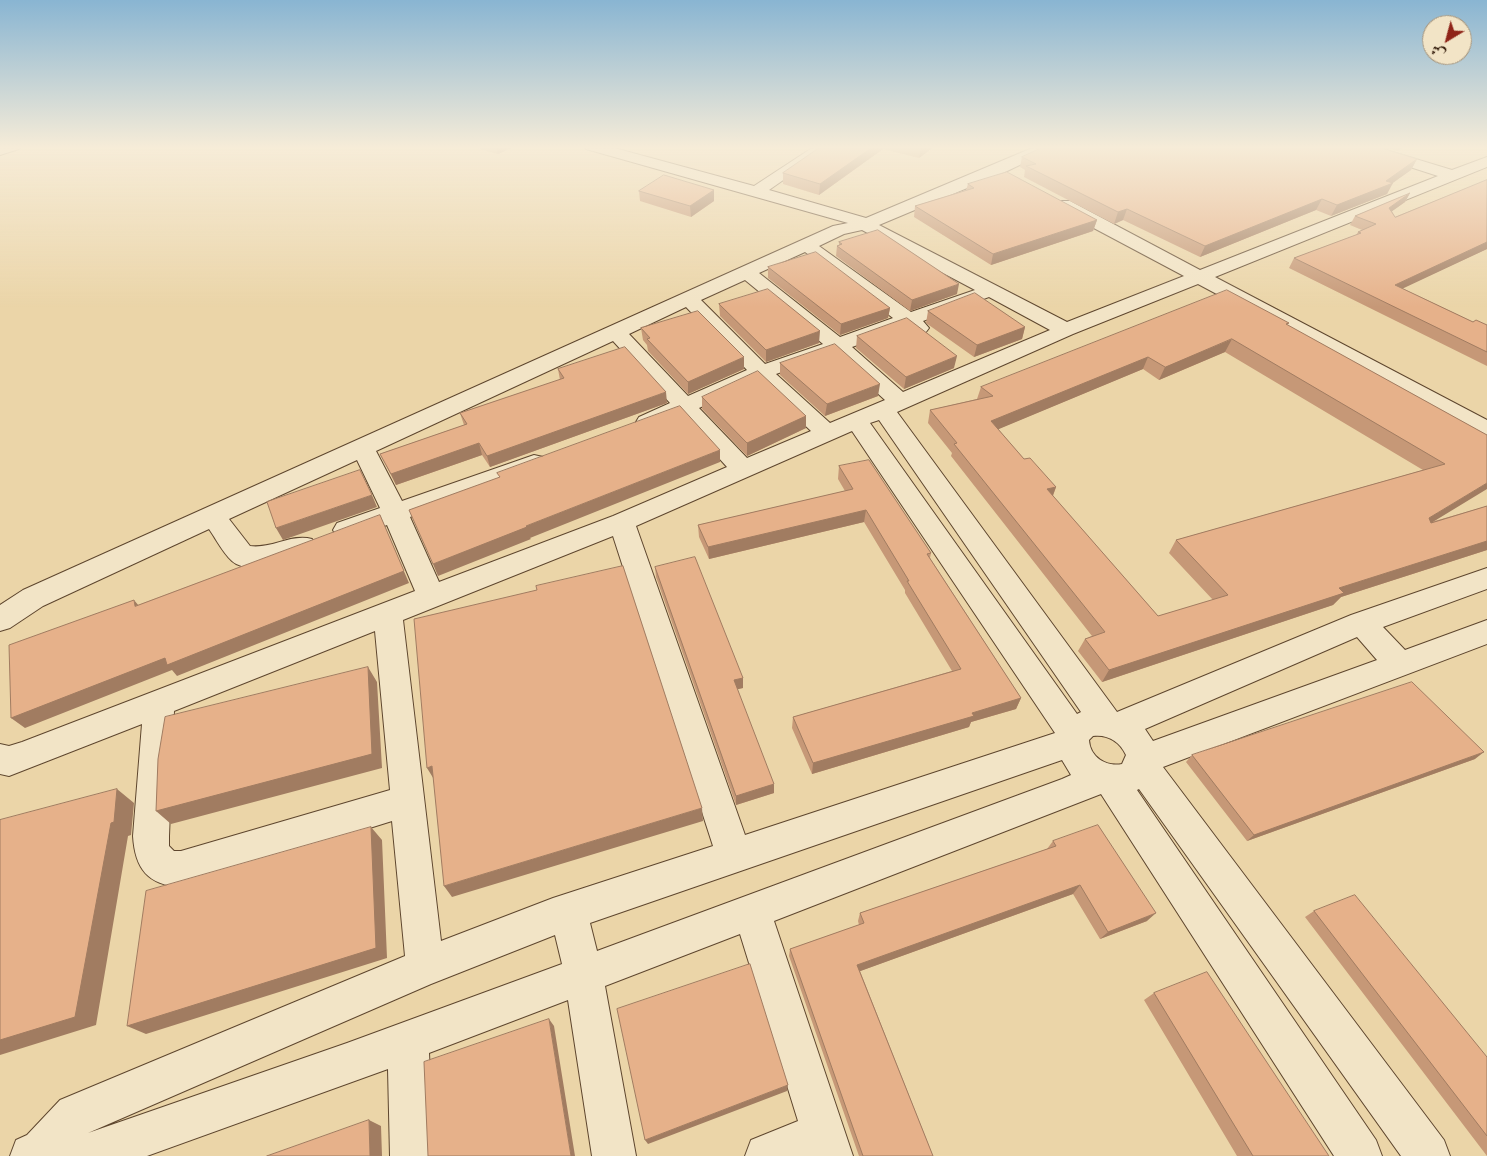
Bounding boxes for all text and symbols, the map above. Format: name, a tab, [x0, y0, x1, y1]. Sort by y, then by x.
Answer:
north arrow	[1422, 15, 1472, 65]
text: ش	[1427, 40, 1450, 63]

